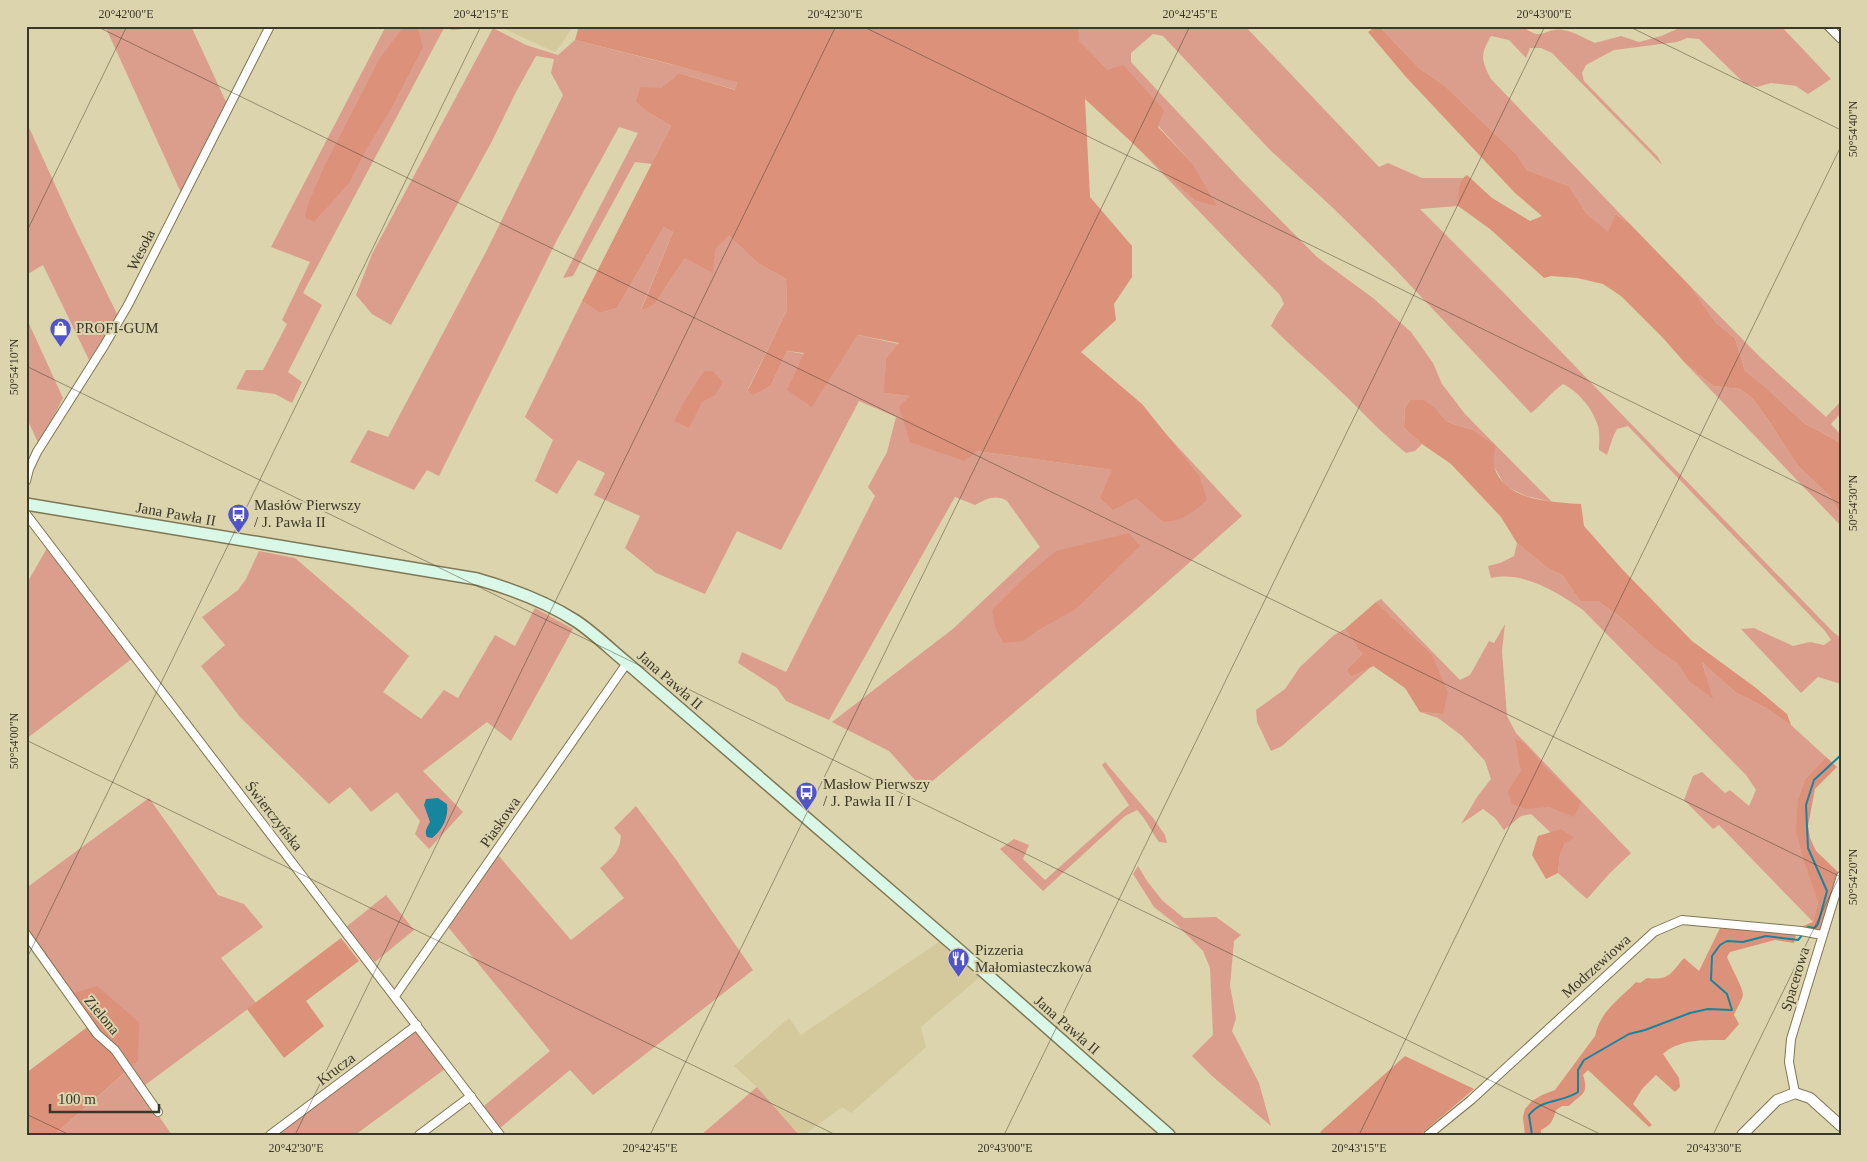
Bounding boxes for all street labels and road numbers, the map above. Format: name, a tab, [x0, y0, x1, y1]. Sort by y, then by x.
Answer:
street label: Wesoła	[124, 227, 158, 273]
street label: Jana Pawła II	[135, 499, 217, 529]
street label: Jana Pawła II	[634, 647, 706, 713]
street label: Świerczyńska	[242, 778, 306, 854]
street label: Piaskowa	[477, 794, 523, 850]
street label: Modrzewiowa	[1558, 931, 1634, 1001]
street label: Spacerowa	[1778, 945, 1812, 1013]
street label: Zielona	[81, 992, 123, 1038]
street label: Jana Pawła II	[1031, 992, 1103, 1058]
street label: Krucza	[314, 1049, 358, 1088]

